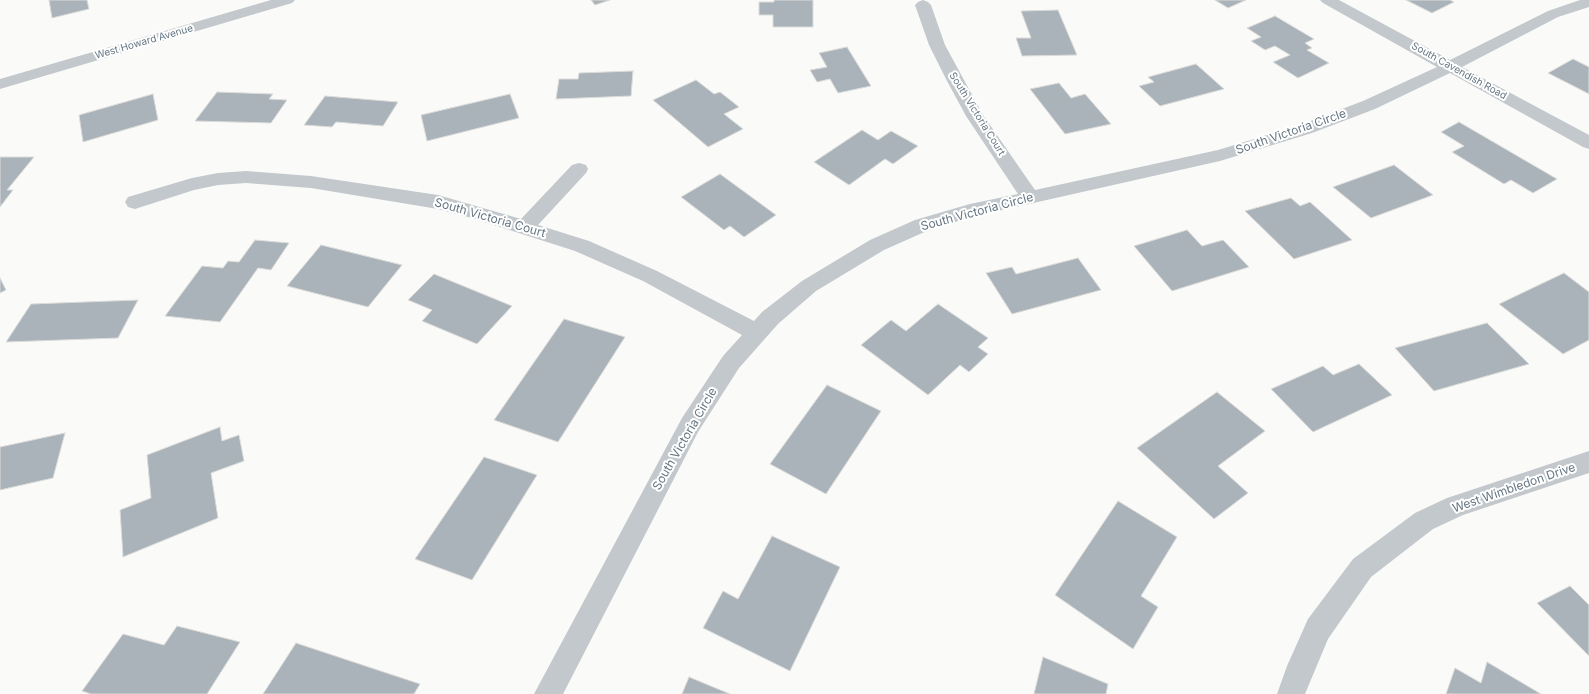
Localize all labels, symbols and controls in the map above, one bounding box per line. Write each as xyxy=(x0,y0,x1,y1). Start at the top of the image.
street label: West Howard Avenue xyxy=(94,22,194,62)
street label: South Cavendish Road xyxy=(1409,40,1509,102)
street label: South Victoria Court xyxy=(947,70,1007,158)
street label: South Victoria Circle xyxy=(1234,106,1348,158)
street label: South Victoria Circle xyxy=(919,190,1035,234)
street label: South Victoria Court xyxy=(433,195,547,241)
street label: South Victoria Circle xyxy=(650,385,720,493)
street label: West Wimbledon Drive xyxy=(1451,460,1577,516)

